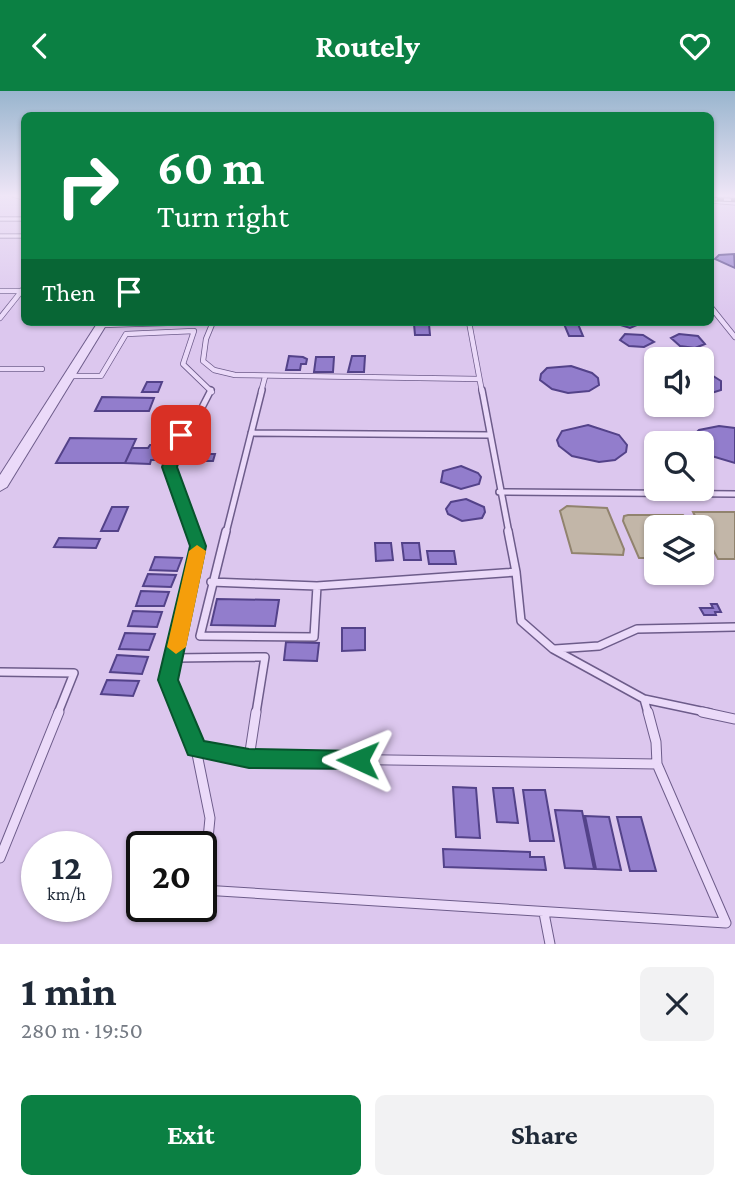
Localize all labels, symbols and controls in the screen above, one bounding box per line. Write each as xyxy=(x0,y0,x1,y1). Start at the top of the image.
icon: back xyxy=(21,27,59,65)
icon: heart xyxy=(676,27,714,65)
text: Routely xyxy=(315,28,420,64)
icon: right xyxy=(42,140,133,231)
text: 60 m xyxy=(157,140,264,195)
text: Turn right xyxy=(157,198,289,234)
icon: arrive xyxy=(110,273,148,311)
text: Then xyxy=(42,278,96,307)
map controls xyxy=(644,347,714,585)
button: sound xyxy=(644,347,714,417)
pin xyxy=(151,405,211,465)
icon: arrive xyxy=(162,416,200,454)
button: search xyxy=(644,431,714,501)
button: layers xyxy=(644,515,714,585)
position arrow xyxy=(321,723,395,797)
speed limit sign: 20 xyxy=(126,831,217,922)
text: 12 xyxy=(51,848,82,887)
text: km/h xyxy=(47,884,86,904)
text: 1 min xyxy=(21,967,117,1014)
button: close xyxy=(640,967,714,1041)
text: 280 m · 19:50 xyxy=(21,1017,143,1043)
button: Exit xyxy=(21,1095,361,1175)
button: Share xyxy=(375,1095,714,1175)

